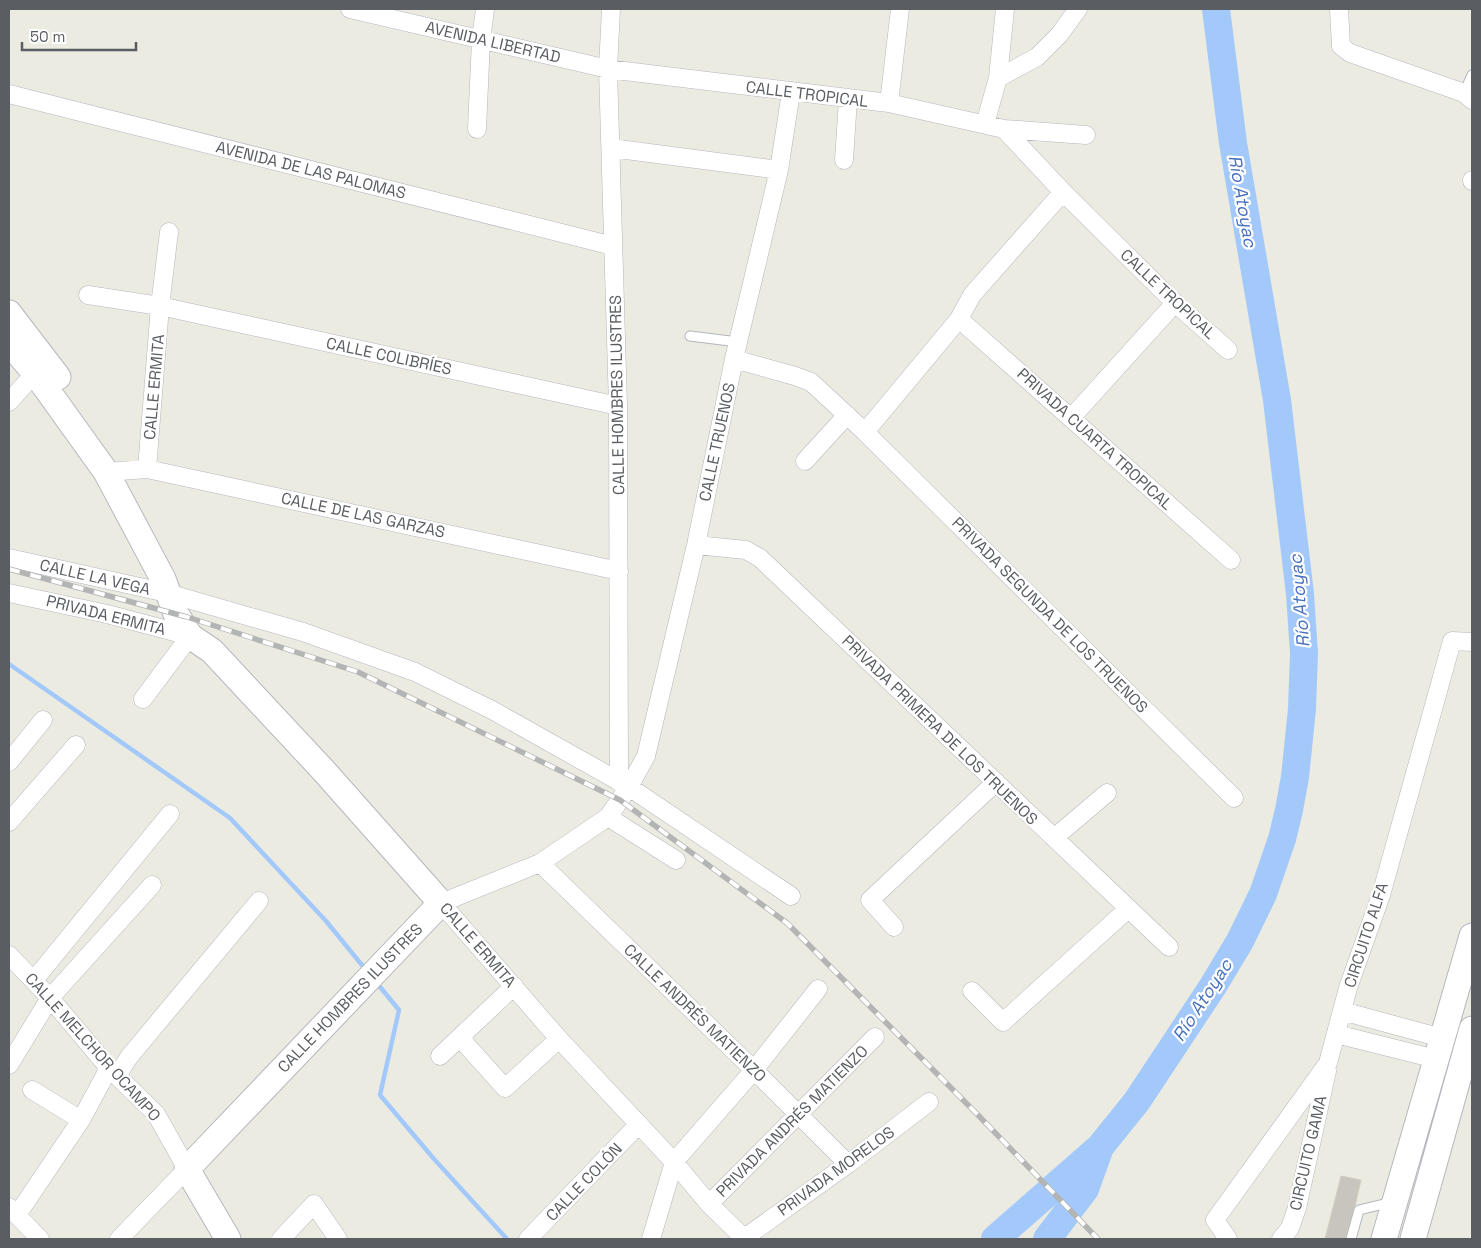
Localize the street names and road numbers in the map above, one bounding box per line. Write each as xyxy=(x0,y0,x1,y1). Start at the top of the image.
street label: AVENIDA LIBERTAD xyxy=(423,16,563,68)
street label: CALLE TROPICAL xyxy=(745,76,870,112)
street label: AVENIDA DE LAS PALOMAS xyxy=(214,136,408,204)
street label: CALLE TROPICAL xyxy=(1116,244,1220,344)
street label: CALLE HOMBRES ILUSTRES xyxy=(605,295,629,495)
street label: CALLE COLIBRÍES xyxy=(324,332,454,380)
street label: CALLE ERMITA xyxy=(139,333,169,441)
street label: PRIVADA CUARTA TROPICAL xyxy=(1013,363,1177,515)
street label: CALLE TRUENOS xyxy=(694,381,740,503)
street label: CALLE DE LAS GARZAS xyxy=(279,487,447,543)
street label: PRIVADA SEGUNDA DE LOS TRUENOS xyxy=(947,512,1153,718)
street label: CALLE LA VEGA xyxy=(38,554,152,600)
street label: PRIVADA ERMITA xyxy=(44,590,168,640)
street label: PRIVADA PRIMERA DE LOS TRUENOS xyxy=(838,631,1043,830)
street label: CIRCUITO ALFA xyxy=(1339,880,1393,990)
street label: CALLE ERMITA xyxy=(435,898,521,992)
street label: CALLE HOMBRES ILUSTRES xyxy=(273,919,427,1077)
street label: CALLE ANDRÉS MATIENZO xyxy=(619,939,771,1087)
street label: CALLE MELCHOR OCAMPO xyxy=(21,968,165,1126)
street label: PRIVADA ANDRÉS MATIENZO xyxy=(712,1041,872,1201)
street label: CIRCUITO GAMA xyxy=(1285,1093,1331,1213)
street label: PRIVADA MORELOS xyxy=(773,1121,899,1221)
street label: CALLE COLÓN xyxy=(541,1138,627,1226)

